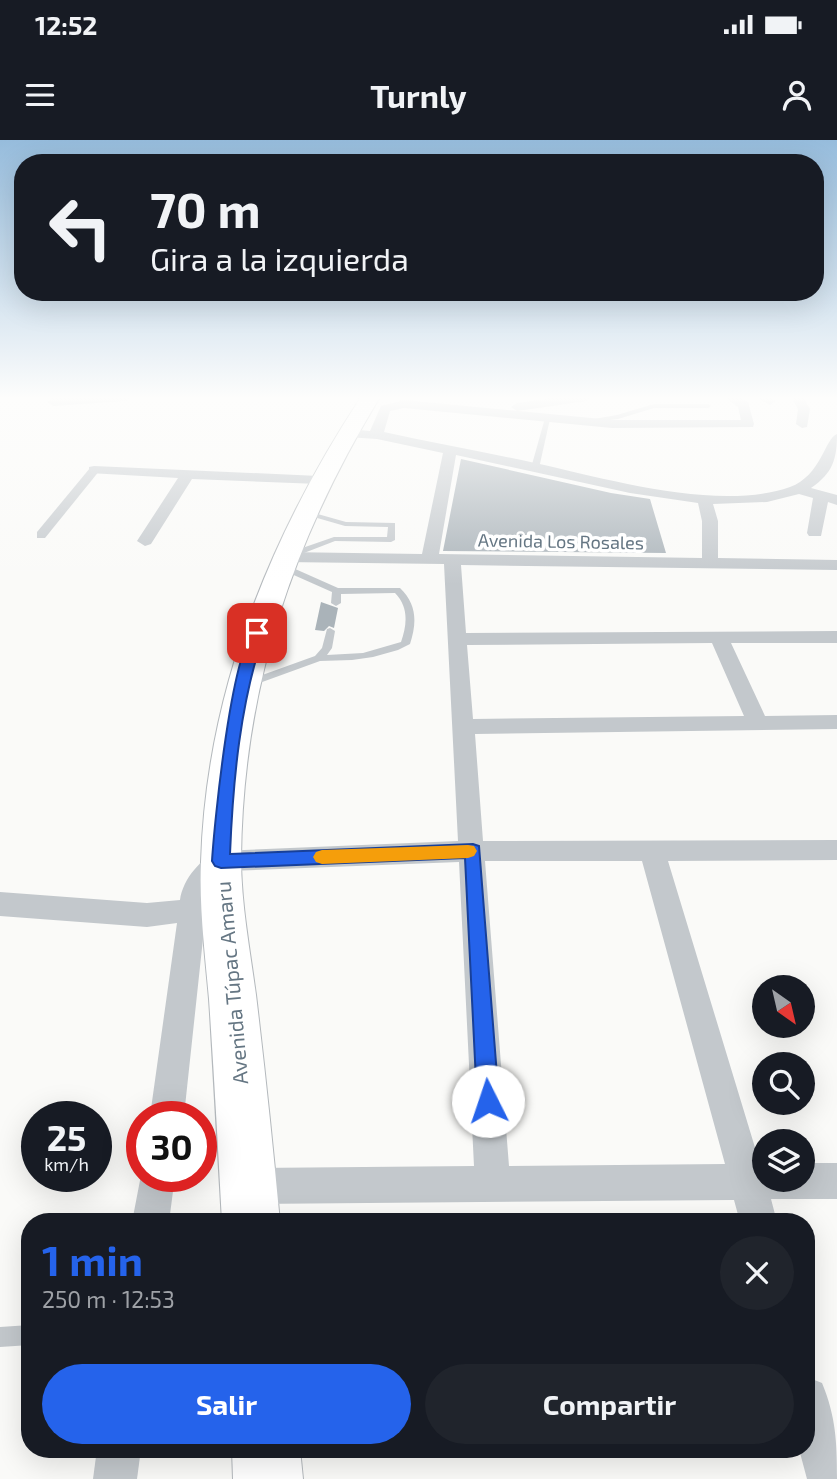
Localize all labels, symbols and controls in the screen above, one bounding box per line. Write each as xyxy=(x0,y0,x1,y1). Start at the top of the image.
text: 12:52 xyxy=(35,9,97,40)
icon: menu xyxy=(21,76,59,114)
text: Turnly xyxy=(370,76,467,114)
icon: person xyxy=(778,76,816,114)
text: 70 m xyxy=(150,179,261,238)
icon: left xyxy=(35,182,126,273)
text: Gira a la izquierda xyxy=(150,239,409,277)
street label: Avenida Los Rosales xyxy=(478,529,644,553)
pin xyxy=(227,603,287,663)
icon: arrive xyxy=(238,614,276,652)
street label: Avenida Túpac Amaru xyxy=(210,880,252,1086)
north arrow xyxy=(752,975,816,1038)
map controls xyxy=(752,975,815,1192)
button: search xyxy=(752,1052,815,1115)
position arrow xyxy=(451,1064,525,1138)
speed limit sign: 30 xyxy=(126,1101,217,1192)
text: 25 xyxy=(47,1116,86,1158)
button: layers xyxy=(752,1129,815,1192)
text: km/h xyxy=(44,1153,89,1175)
text: 1 min xyxy=(42,1234,143,1284)
button: close xyxy=(720,1236,794,1310)
text: 250 m · 12:53 xyxy=(42,1285,175,1313)
button: Salir xyxy=(42,1364,411,1444)
button: Compartir xyxy=(425,1364,794,1444)

